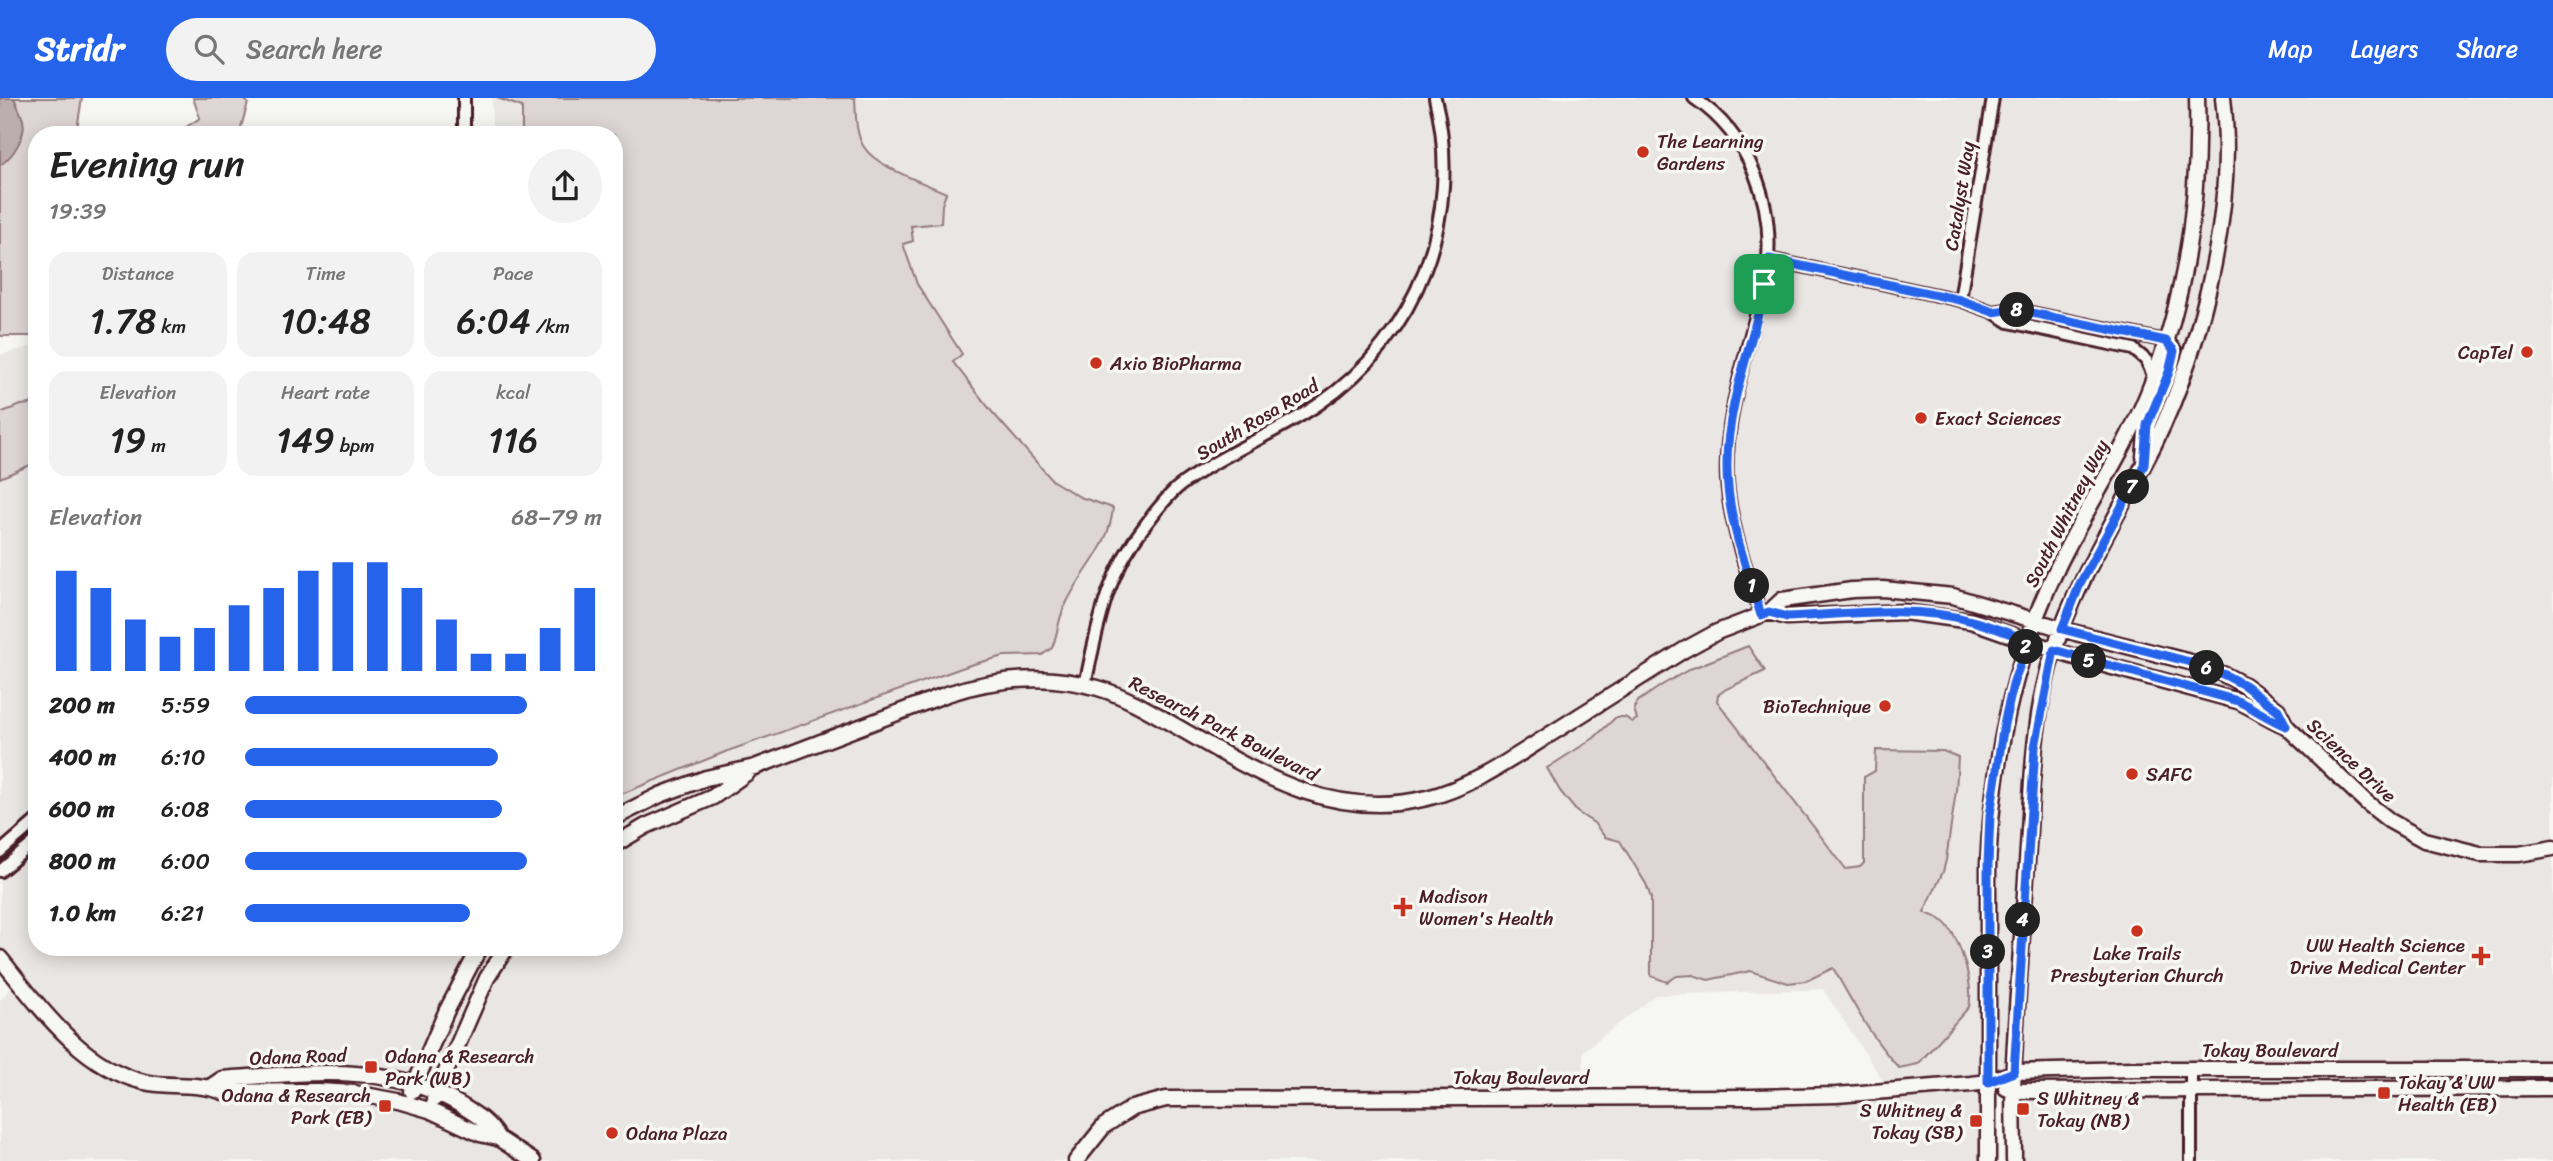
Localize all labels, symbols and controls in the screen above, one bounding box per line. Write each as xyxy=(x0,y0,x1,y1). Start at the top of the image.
search box xyxy=(166,18,656,81)
text: Stridr xyxy=(35,20,124,78)
text: Search here xyxy=(246,26,383,72)
text: Map xyxy=(2268,28,2313,70)
text: Layers xyxy=(2351,28,2418,70)
text: Share xyxy=(2456,28,2518,70)
icon: search xyxy=(190,30,228,68)
place label: The Learning Gardens xyxy=(1657,125,1764,180)
text: Evening run xyxy=(49,131,245,198)
street label: Catalyst Way xyxy=(1935,139,1984,253)
marker: The Learning Gardens xyxy=(1635,144,1651,160)
button: share xyxy=(528,149,602,223)
text: 19:39 xyxy=(49,191,107,232)
pin xyxy=(1734,254,1794,314)
text: Distance xyxy=(102,257,174,290)
text: Time xyxy=(305,257,346,290)
text: Pace xyxy=(493,257,533,290)
icon: arrive xyxy=(1745,265,1783,303)
text: 1.78 xyxy=(90,290,156,352)
text: 10:48 xyxy=(280,290,371,352)
text: 6:04 xyxy=(456,290,531,352)
pin: 8 xyxy=(2000,292,2035,328)
text: 8 xyxy=(2011,293,2022,326)
text: km xyxy=(156,310,186,343)
text: /km xyxy=(531,310,570,343)
place label: CapTel xyxy=(2458,336,2514,369)
marker: CapTel xyxy=(2519,344,2535,360)
place label: Axio BioPharma xyxy=(1109,347,1242,380)
marker: Axio BioPharma xyxy=(1088,355,1104,371)
street label: South Rosa Road xyxy=(1189,369,1327,469)
text: Elevation xyxy=(99,376,176,409)
text: Heart rate xyxy=(281,376,370,409)
text: kcal xyxy=(496,376,530,409)
place label: Exact Sciences xyxy=(1935,402,2061,435)
text: 19 xyxy=(110,409,146,471)
text: 149 xyxy=(276,409,335,471)
text: 116 xyxy=(488,409,538,471)
marker: Exact Sciences xyxy=(1913,410,1929,426)
text: m xyxy=(146,429,166,462)
text: bpm xyxy=(335,429,375,462)
street label: South Whitney Way xyxy=(2015,433,2118,593)
pin: 7 xyxy=(2114,470,2150,504)
text: 7 xyxy=(2126,470,2137,503)
text: Elevation xyxy=(49,497,142,538)
text: 68–79 m xyxy=(511,497,602,538)
pin: 1 xyxy=(1734,568,1770,603)
text: 1 xyxy=(1747,569,1756,602)
pin: 2 xyxy=(2008,630,2044,664)
text: 2 xyxy=(2020,630,2031,663)
pin: 5 xyxy=(2072,644,2106,678)
text: 5 xyxy=(2083,644,2094,677)
pin: 6 xyxy=(2190,650,2224,686)
text: 6 xyxy=(2201,651,2212,684)
street label: Research Park Boulevard xyxy=(1123,666,1326,791)
text: 200 m xyxy=(49,685,115,726)
text: 5:59 xyxy=(161,685,210,726)
place label: BioTechnique xyxy=(1763,690,1871,723)
marker: BioTechnique xyxy=(1877,698,1893,714)
street label: Science Drive xyxy=(2299,710,2404,811)
text: 400 m xyxy=(49,737,116,778)
text: 6:10 xyxy=(161,737,205,778)
place label: SAFC xyxy=(2146,758,2193,791)
marker: SAFC xyxy=(2124,766,2140,782)
text: 600 m xyxy=(49,789,115,830)
text: 6:08 xyxy=(161,789,209,830)
text: 800 m xyxy=(49,841,116,882)
text: 6:00 xyxy=(161,841,210,882)
place label: Madison Women's Health xyxy=(1419,880,1554,935)
text: 1.0 km xyxy=(49,893,116,934)
text: 6:21 xyxy=(161,893,204,934)
marker: Madison Women's Health xyxy=(1393,897,1413,917)
pin: 4 xyxy=(2006,902,2040,938)
text: 4 xyxy=(2017,903,2028,936)
marker: Lake Trails Presbyterian Church xyxy=(2129,923,2145,939)
place label: UW Health Science Drive Medical Center xyxy=(2290,929,2466,984)
pin: 3 xyxy=(1970,934,2006,970)
text: 3 xyxy=(1982,935,1993,968)
place label: Lake Trails Presbyterian Church xyxy=(2051,937,2223,992)
marker: UW Health Science Drive Medical Center xyxy=(2471,946,2491,966)
street label: Tokay Boulevard xyxy=(2202,1034,2340,1067)
street label: Odana Road xyxy=(249,1038,349,1075)
place label: Odana & Research Park (WB) xyxy=(385,1040,535,1095)
marker: Odana & Research Park (WB) xyxy=(363,1059,379,1075)
street label: Tokay Boulevard xyxy=(1453,1061,1591,1094)
place label: Tokay & UW Health (EB) xyxy=(2398,1066,2497,1121)
place label: Odana & Research Park (EB) xyxy=(221,1079,372,1134)
place label: S Whitney & Tokay (NB) xyxy=(2037,1082,2139,1137)
marker: Tokay & UW Health (EB) xyxy=(2376,1085,2392,1101)
place label: S Whitney & Tokay (SB) xyxy=(1860,1094,1963,1149)
marker: Odana & Research Park (EB) xyxy=(377,1098,393,1114)
marker: S Whitney & Tokay (NB) xyxy=(2015,1101,2031,1117)
marker: S Whitney & Tokay (SB) xyxy=(1968,1113,1984,1129)
place label: Odana Plaza xyxy=(626,1117,728,1150)
marker: Odana Plaza xyxy=(604,1125,620,1141)

